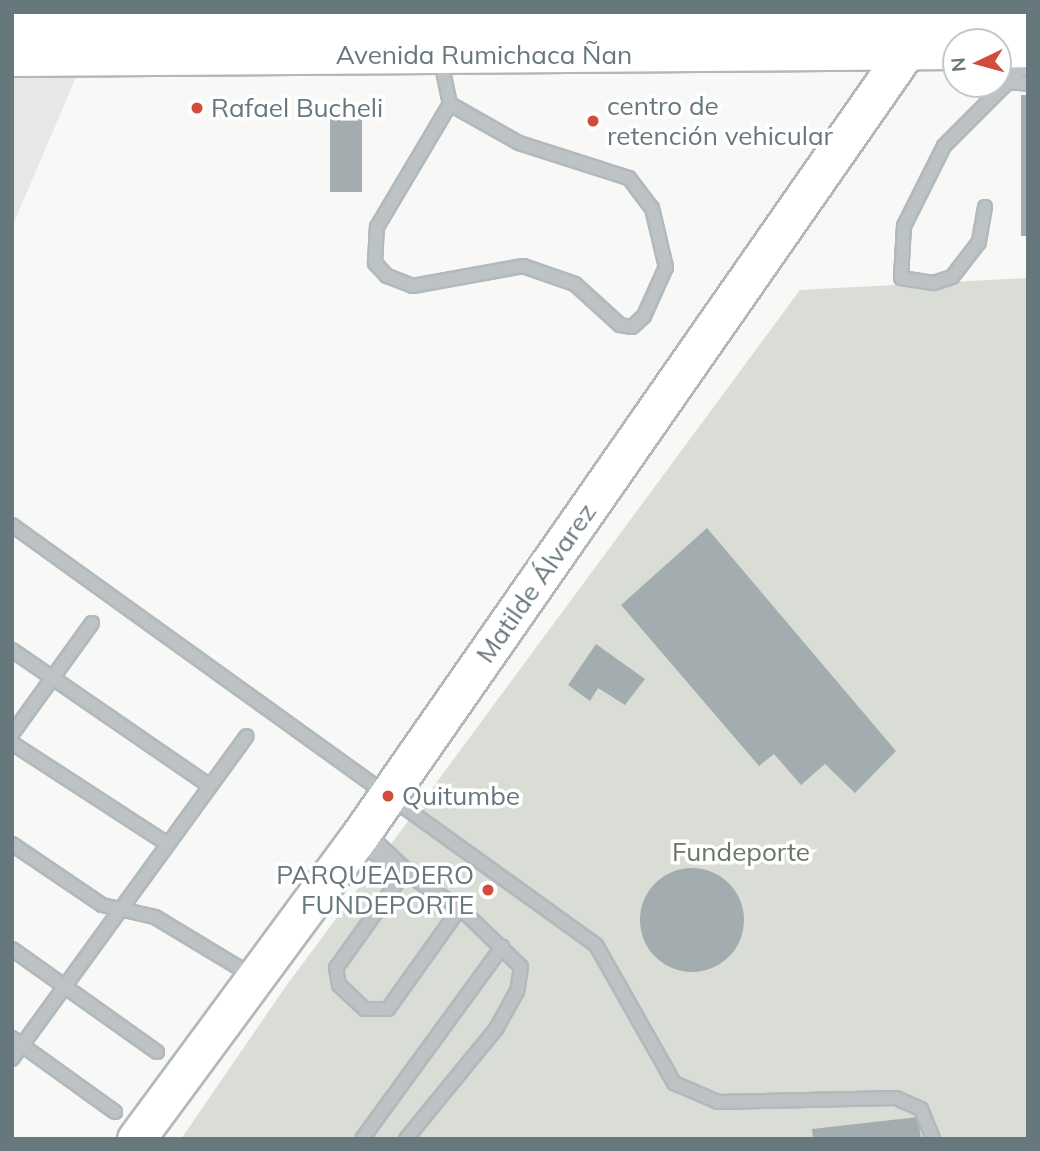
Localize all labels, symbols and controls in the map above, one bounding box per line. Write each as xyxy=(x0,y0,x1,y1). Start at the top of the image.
north arrow xyxy=(942,28,1012,98)
street label: Avenida Rumichaca Ñan xyxy=(336,39,632,71)
text: N xyxy=(945,56,971,73)
place label: centro de retención vehicular xyxy=(607,90,833,152)
place label: Rafael Bucheli xyxy=(211,92,383,124)
marker: Rafael Bucheli xyxy=(189,100,205,116)
marker: centro de retención vehicular xyxy=(585,113,601,129)
street label: Matilde Álvarez xyxy=(470,497,602,669)
place label: Quitumbe xyxy=(402,780,520,812)
marker: Quitumbe xyxy=(380,788,396,804)
park label: Fundeporte xyxy=(672,836,810,868)
place label: PARQUEADERO FUNDEPORTE xyxy=(276,859,474,920)
marker: PARQUEADERO FUNDEPORTE xyxy=(480,882,496,898)

